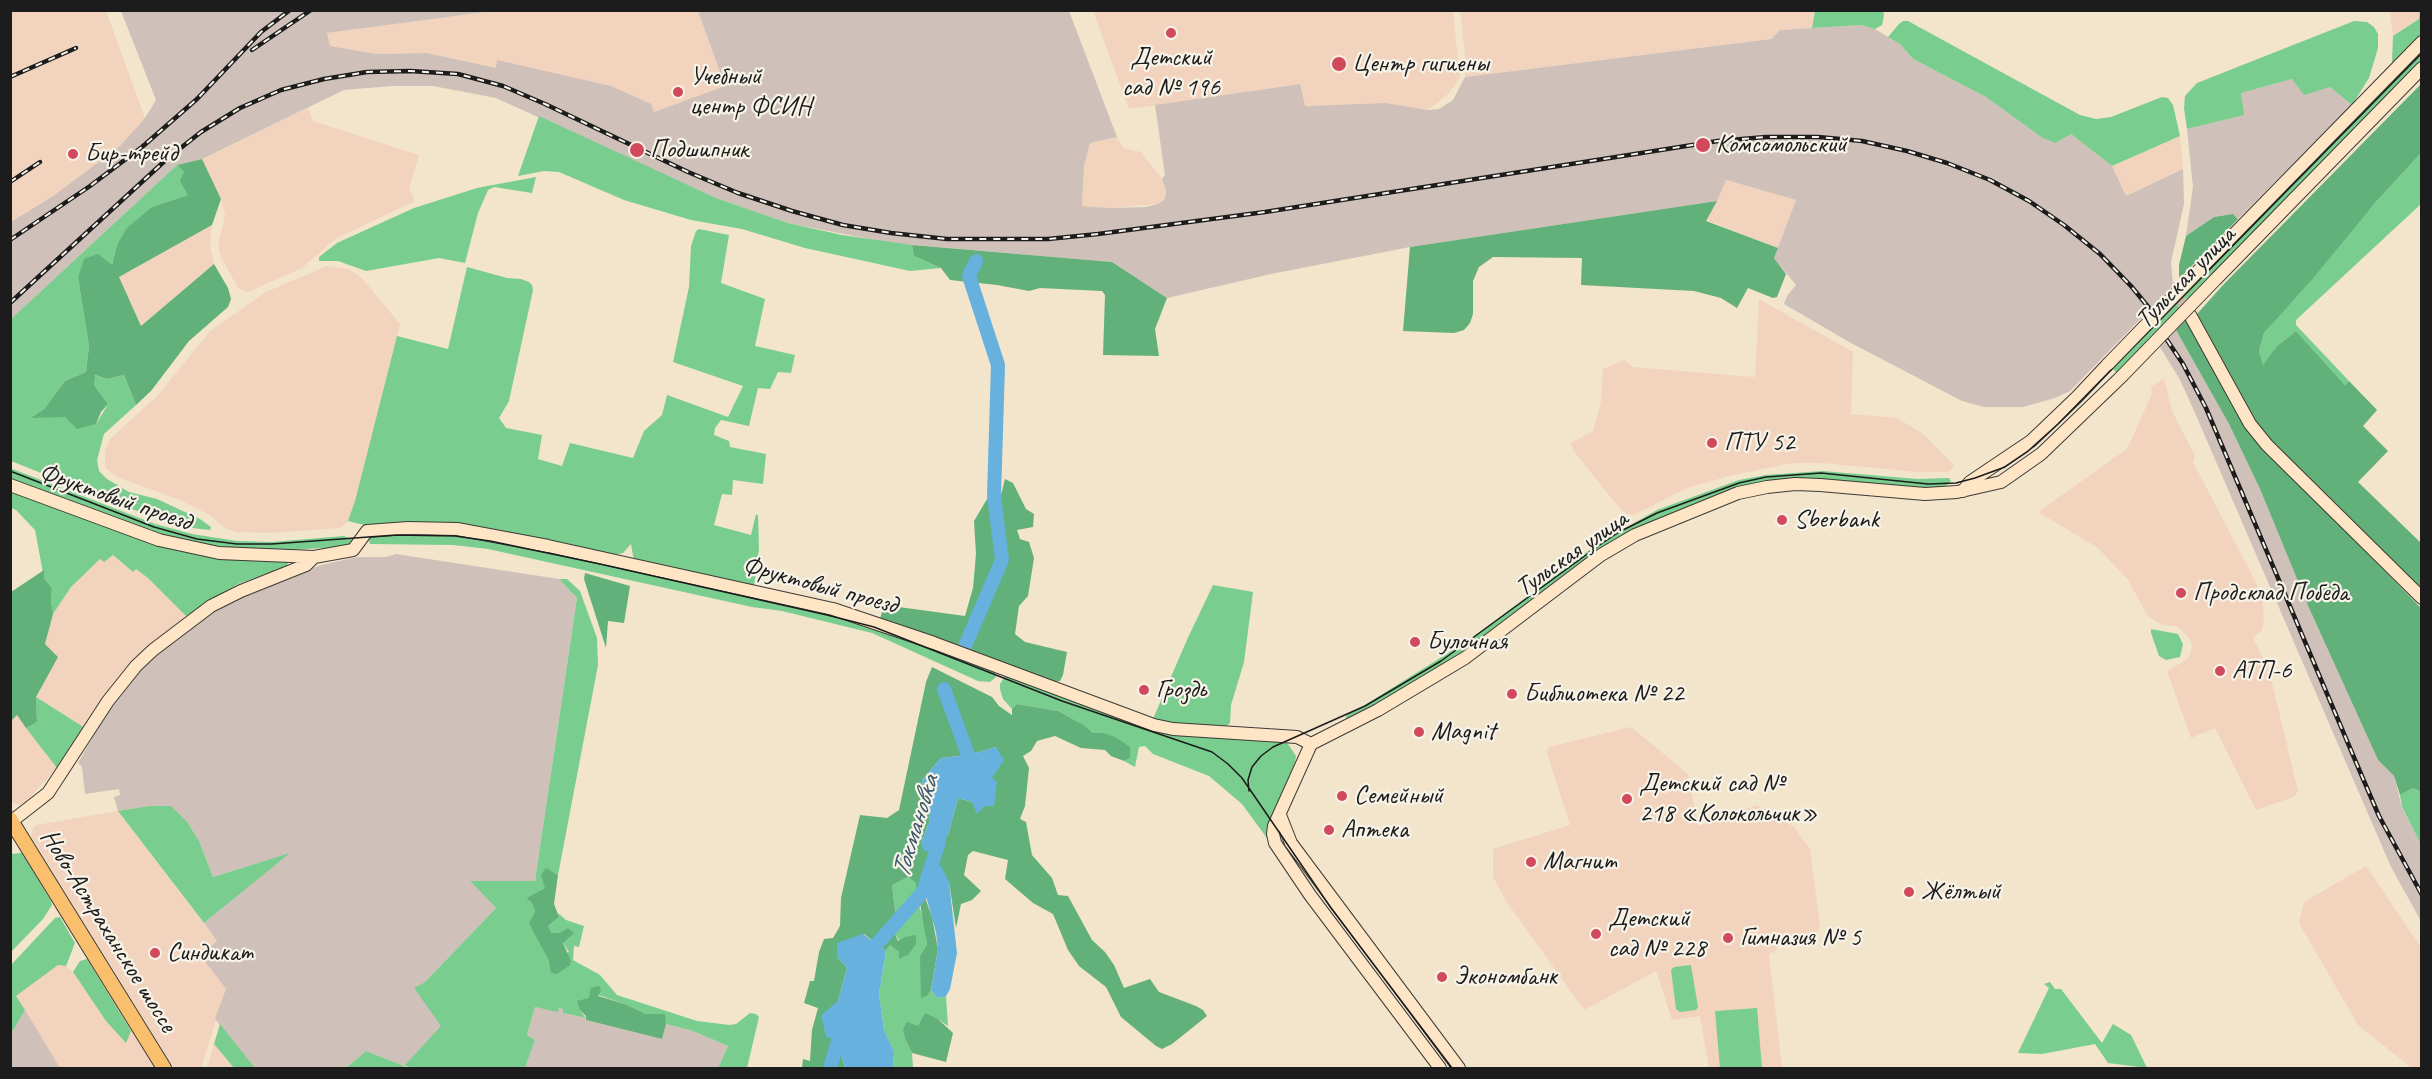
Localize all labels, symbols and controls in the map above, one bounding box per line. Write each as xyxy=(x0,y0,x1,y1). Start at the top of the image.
marker: Детский сад № 196 xyxy=(1164,26,1178,40)
place label: Детский сад № 196 xyxy=(1122,42,1220,104)
place label: Центр гигиены xyxy=(1352,48,1489,80)
marker: Центр гигиены xyxy=(1330,55,1348,73)
place label: Учебный центр ФСИН xyxy=(690,61,811,122)
marker: Учебный центр ФСИН xyxy=(671,85,685,99)
place label: Комсомольский xyxy=(1716,129,1847,161)
place label: Подшипник xyxy=(650,134,748,166)
marker: Комсомольский xyxy=(1694,136,1712,154)
place label: Бир-трейд xyxy=(85,138,177,170)
marker: Подшипник xyxy=(628,141,646,159)
marker: Бир-трейд xyxy=(66,147,80,161)
street label: Тульская улица xyxy=(2130,220,2242,336)
place label: ПТУ 52 xyxy=(1724,427,1795,459)
marker: ПТУ 52 xyxy=(1705,436,1719,450)
street label: Фруктовый проезд xyxy=(35,457,195,539)
street label: Тульская улица xyxy=(1510,504,1634,604)
place label: Sberbank xyxy=(1794,504,1879,536)
marker: Sberbank xyxy=(1775,513,1789,527)
street label: Фруктовый проезд xyxy=(739,550,901,622)
place label: Продсклад Победа xyxy=(2193,577,2348,609)
marker: Продсклад Победа xyxy=(2174,586,2188,600)
place label: Булочная xyxy=(1427,626,1507,658)
marker: Булочная xyxy=(1408,635,1422,649)
place label: АТП-6 xyxy=(2232,655,2291,687)
marker: АТП-6 xyxy=(2213,664,2227,678)
place label: Гроздь xyxy=(1156,674,1206,706)
place label: Библиотека № 22 xyxy=(1524,678,1684,710)
marker: Гроздь xyxy=(1137,683,1151,697)
marker: Библиотека № 22 xyxy=(1505,687,1519,701)
place label: Magnit xyxy=(1431,716,1495,748)
marker: Magnit xyxy=(1412,725,1426,739)
place label: Детский сад № 218 «Колокольчик» xyxy=(1639,768,1818,830)
water label: Токмановка xyxy=(885,772,947,882)
place label: Семейный xyxy=(1354,780,1443,812)
marker: Семейный xyxy=(1335,789,1349,803)
marker: Детский сад № 218 «Колокольчик» xyxy=(1620,792,1634,806)
place label: Аптека xyxy=(1341,814,1408,846)
marker: Аптека xyxy=(1322,823,1336,837)
street label: Ново-Астраханское шоссе xyxy=(33,824,183,1038)
place label: Магнит xyxy=(1543,846,1617,878)
marker: Магнит xyxy=(1524,855,1538,869)
place label: Жёлтый xyxy=(1921,876,2001,908)
marker: Жёлтый xyxy=(1902,885,1916,899)
place label: Детский сад № 228 xyxy=(1608,903,1706,964)
place label: Гимназия № 5 xyxy=(1740,922,1861,954)
marker: Детский сад № 228 xyxy=(1589,927,1603,941)
marker: Гимназия № 5 xyxy=(1721,931,1735,945)
place label: Синдикат xyxy=(167,937,252,969)
marker: Синдикат xyxy=(148,946,162,960)
place label: Экономбанк xyxy=(1454,961,1557,993)
marker: Экономбанк xyxy=(1435,970,1449,984)

